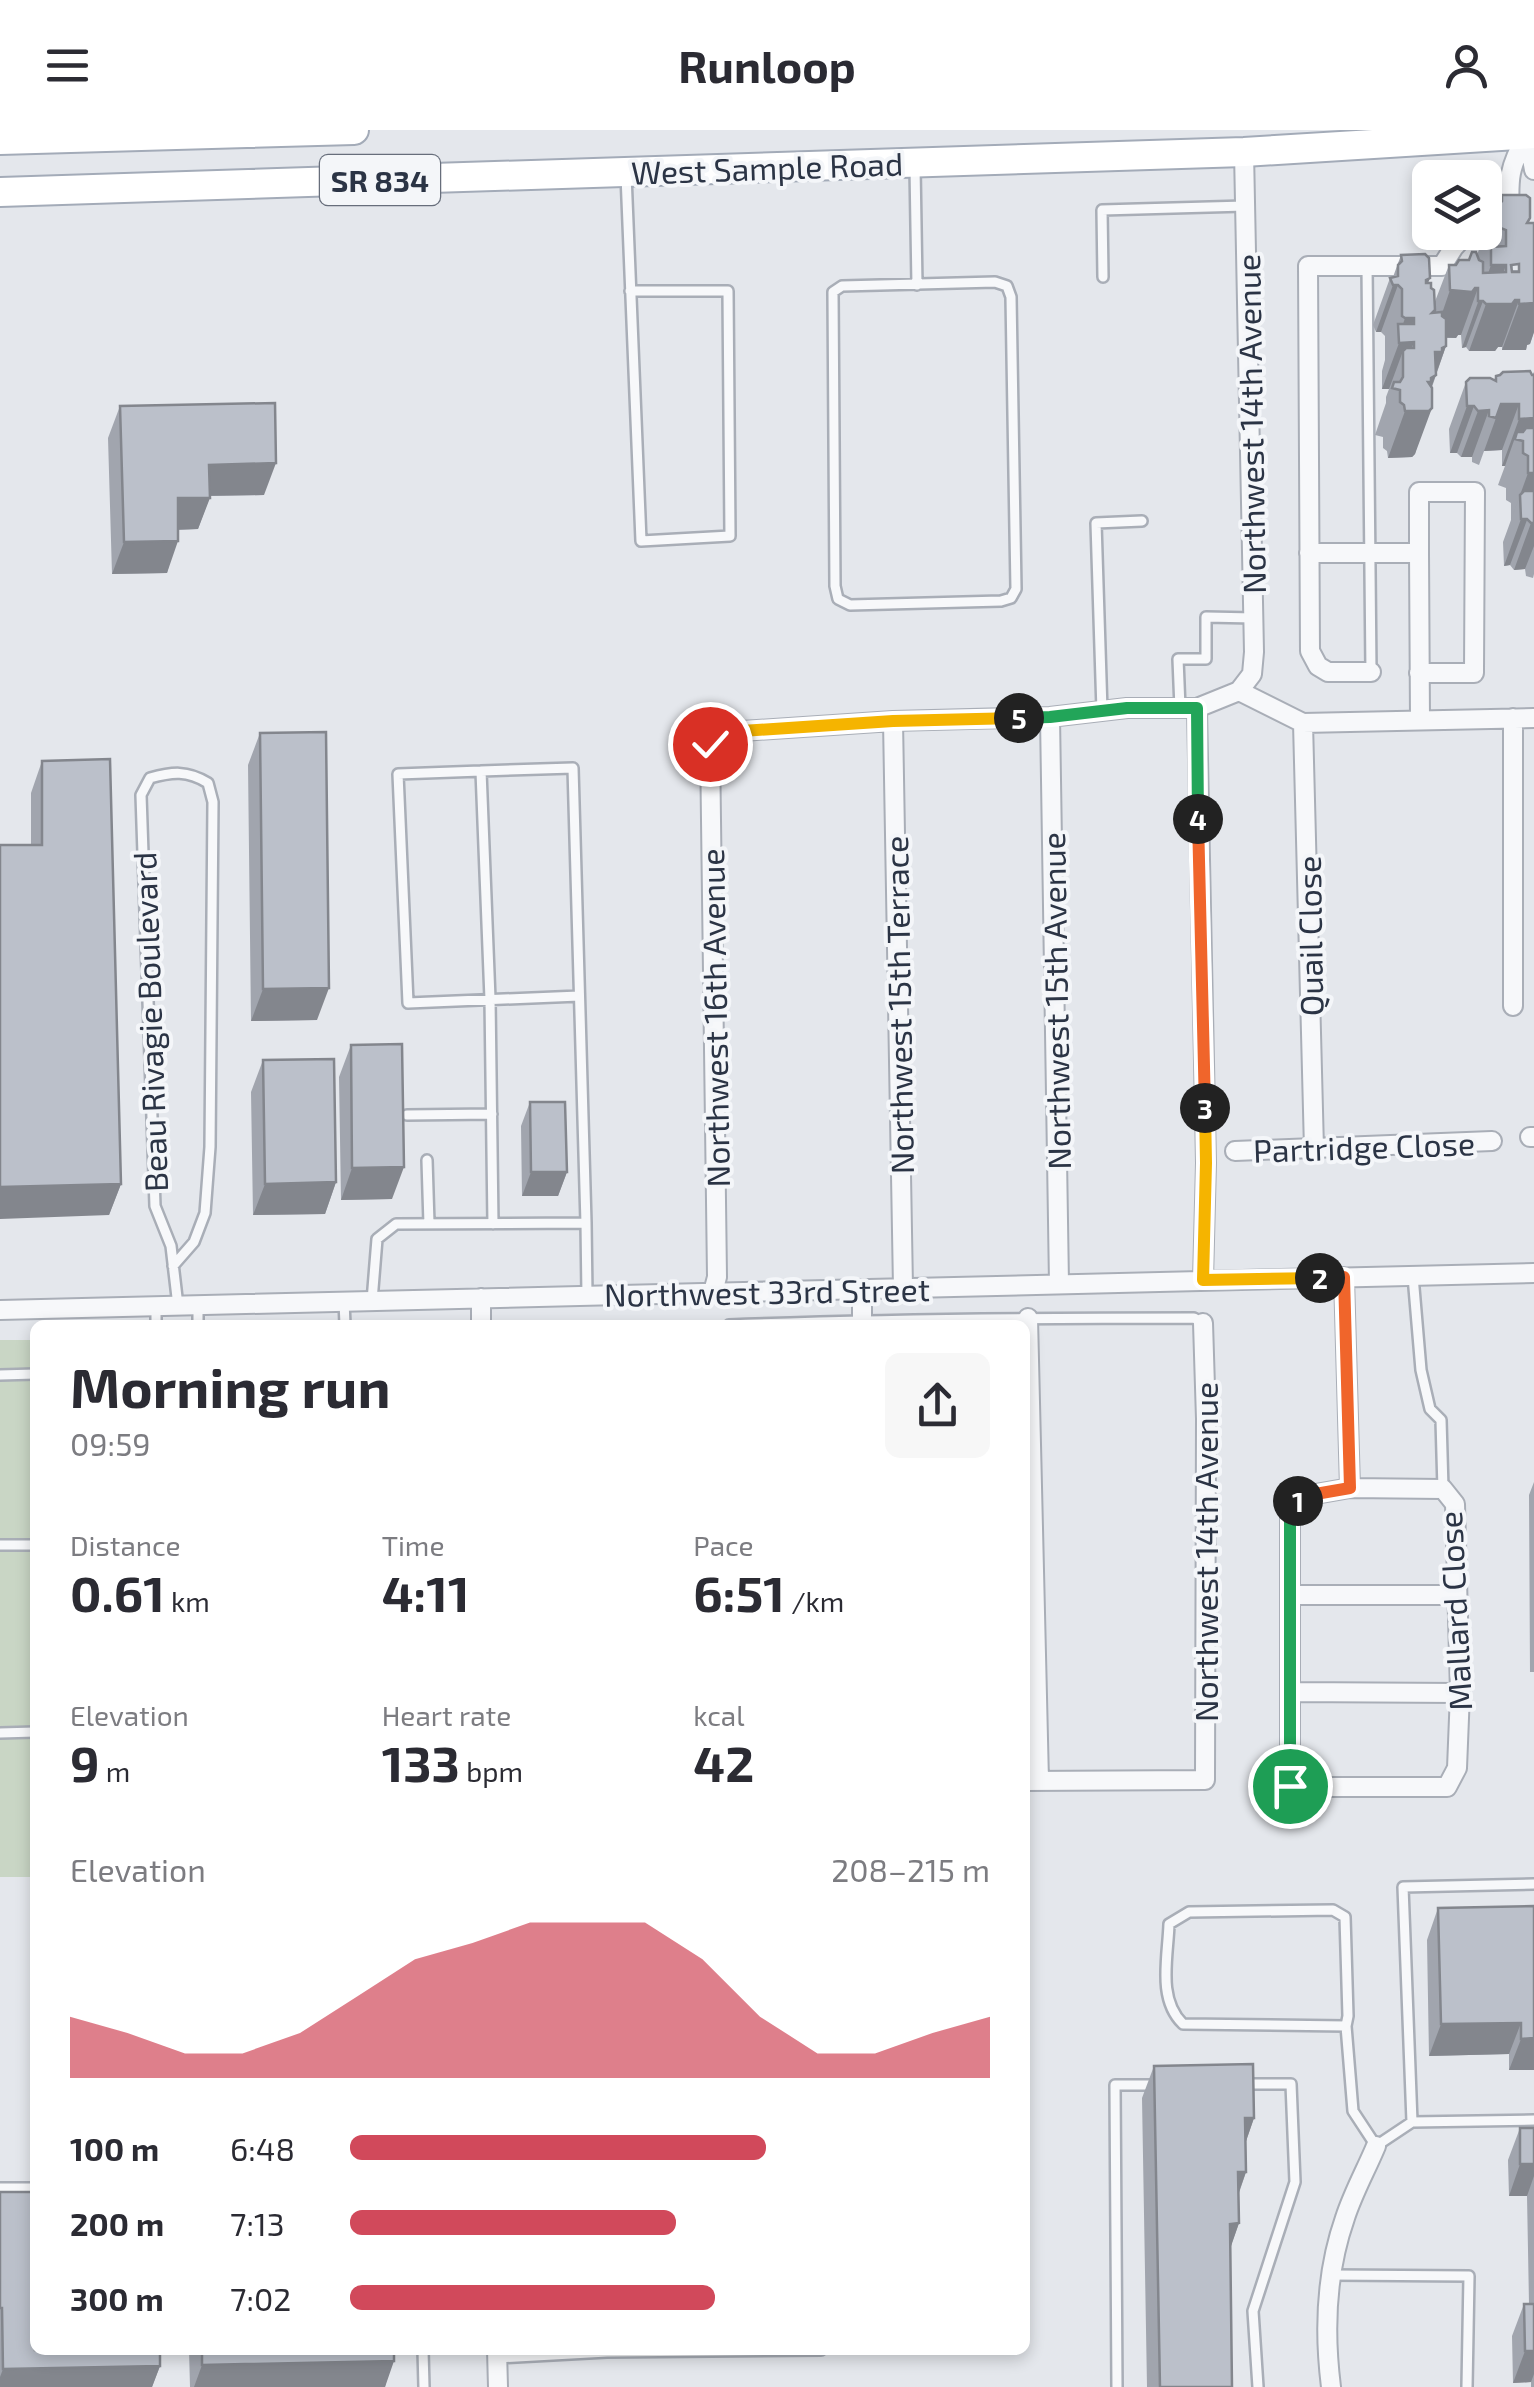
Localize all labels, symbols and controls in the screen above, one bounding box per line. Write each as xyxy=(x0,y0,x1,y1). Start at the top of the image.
icon: menu xyxy=(40,38,95,93)
text: Runloop xyxy=(678,38,856,92)
icon: person xyxy=(1439,38,1494,93)
street label: West Sample Road xyxy=(630,143,904,191)
road number: SR 834 xyxy=(320,155,440,205)
map controls xyxy=(1412,160,1502,250)
button: layers xyxy=(1412,160,1502,250)
street label: Northwest 14th Avenue xyxy=(1228,254,1272,594)
pin: 5 xyxy=(994,693,1044,743)
text: 5 xyxy=(1011,701,1027,735)
pin xyxy=(668,702,753,787)
icon: check xyxy=(683,717,738,772)
pin: 4 xyxy=(1173,794,1223,844)
text: 4 xyxy=(1189,802,1207,836)
street label: Northwest 15th Avenue xyxy=(1033,832,1077,1170)
street label: Northwest 15th Terrace xyxy=(876,835,920,1175)
street label: Northwest 16th Avenue xyxy=(692,848,736,1188)
street label: Beau Rivagie Boulevard xyxy=(124,851,174,1193)
street label: Quail Close xyxy=(1289,855,1330,1016)
pin: 3 xyxy=(1180,1083,1230,1133)
text: 3 xyxy=(1197,1091,1213,1125)
street label: Partridge Close xyxy=(1252,1123,1476,1169)
pin: 2 xyxy=(1295,1253,1345,1303)
text: 2 xyxy=(1312,1261,1328,1295)
street label: Northwest 33rd Street xyxy=(604,1269,930,1313)
text: Morning run xyxy=(70,1353,391,1419)
button: share xyxy=(885,1353,990,1458)
street label: Northwest 14th Avenue xyxy=(1186,1382,1224,1722)
text: 09:59 xyxy=(70,1424,151,1462)
pin: 1 xyxy=(1273,1476,1323,1526)
text: 1 xyxy=(1292,1484,1304,1518)
street label: Mallard Close xyxy=(1430,1510,1478,1712)
text: Distance xyxy=(70,1528,181,1562)
text: Time xyxy=(382,1528,444,1562)
text: Pace xyxy=(693,1528,754,1562)
text: 0.61 xyxy=(70,1562,165,1622)
text: 4:11 xyxy=(382,1562,470,1622)
text: 6:51 xyxy=(693,1562,785,1622)
text: km xyxy=(165,1584,210,1618)
text: /km xyxy=(785,1584,844,1618)
text: Elevation xyxy=(70,1698,189,1732)
text: Heart rate xyxy=(382,1698,511,1732)
text: kcal xyxy=(693,1698,745,1732)
text: 9 xyxy=(70,1732,100,1792)
text: 133 xyxy=(382,1732,460,1792)
text: 42 xyxy=(693,1732,754,1792)
pin xyxy=(1248,1744,1333,1829)
text: m xyxy=(100,1754,130,1788)
text: bpm xyxy=(460,1754,523,1788)
icon: arrive xyxy=(1263,1759,1318,1814)
text: Elevation xyxy=(70,1850,206,1888)
text: 208–215 m xyxy=(831,1850,990,1888)
text: 100 m xyxy=(70,2129,159,2167)
text: 6:48 xyxy=(230,2129,295,2167)
text: 200 m xyxy=(70,2204,164,2242)
text: 7:13 xyxy=(230,2204,284,2242)
text: 300 m xyxy=(70,2279,164,2317)
text: 7:02 xyxy=(230,2279,291,2317)

